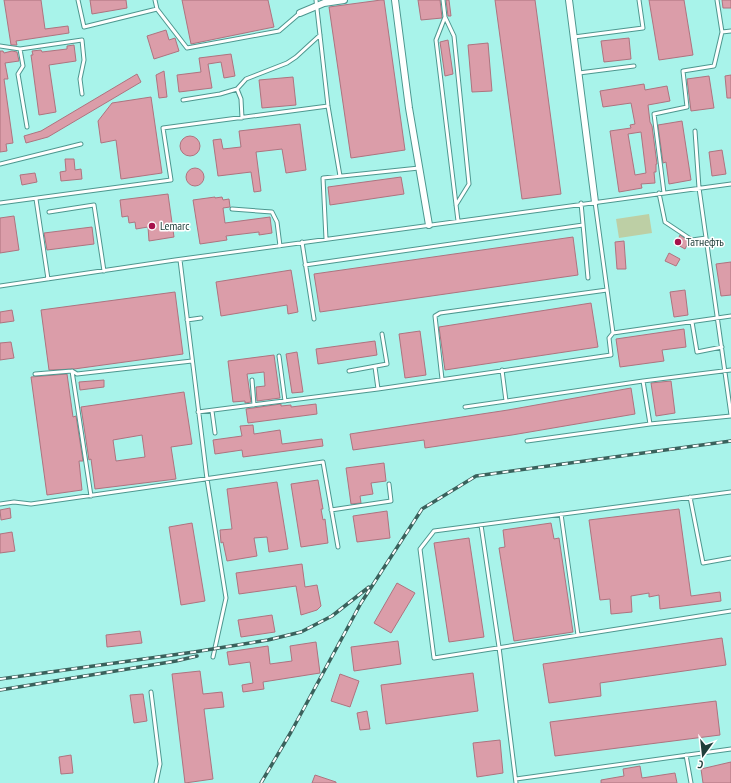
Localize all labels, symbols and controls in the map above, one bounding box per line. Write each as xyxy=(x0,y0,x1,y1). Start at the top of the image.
place label: Lemarc xyxy=(160,218,190,233)
marker: Lemarc xyxy=(147,221,157,231)
place label: Татнефть xyxy=(686,234,724,249)
marker: Татнефть xyxy=(673,237,683,247)
north arrow xyxy=(683,735,723,775)
text: С xyxy=(696,757,705,772)

